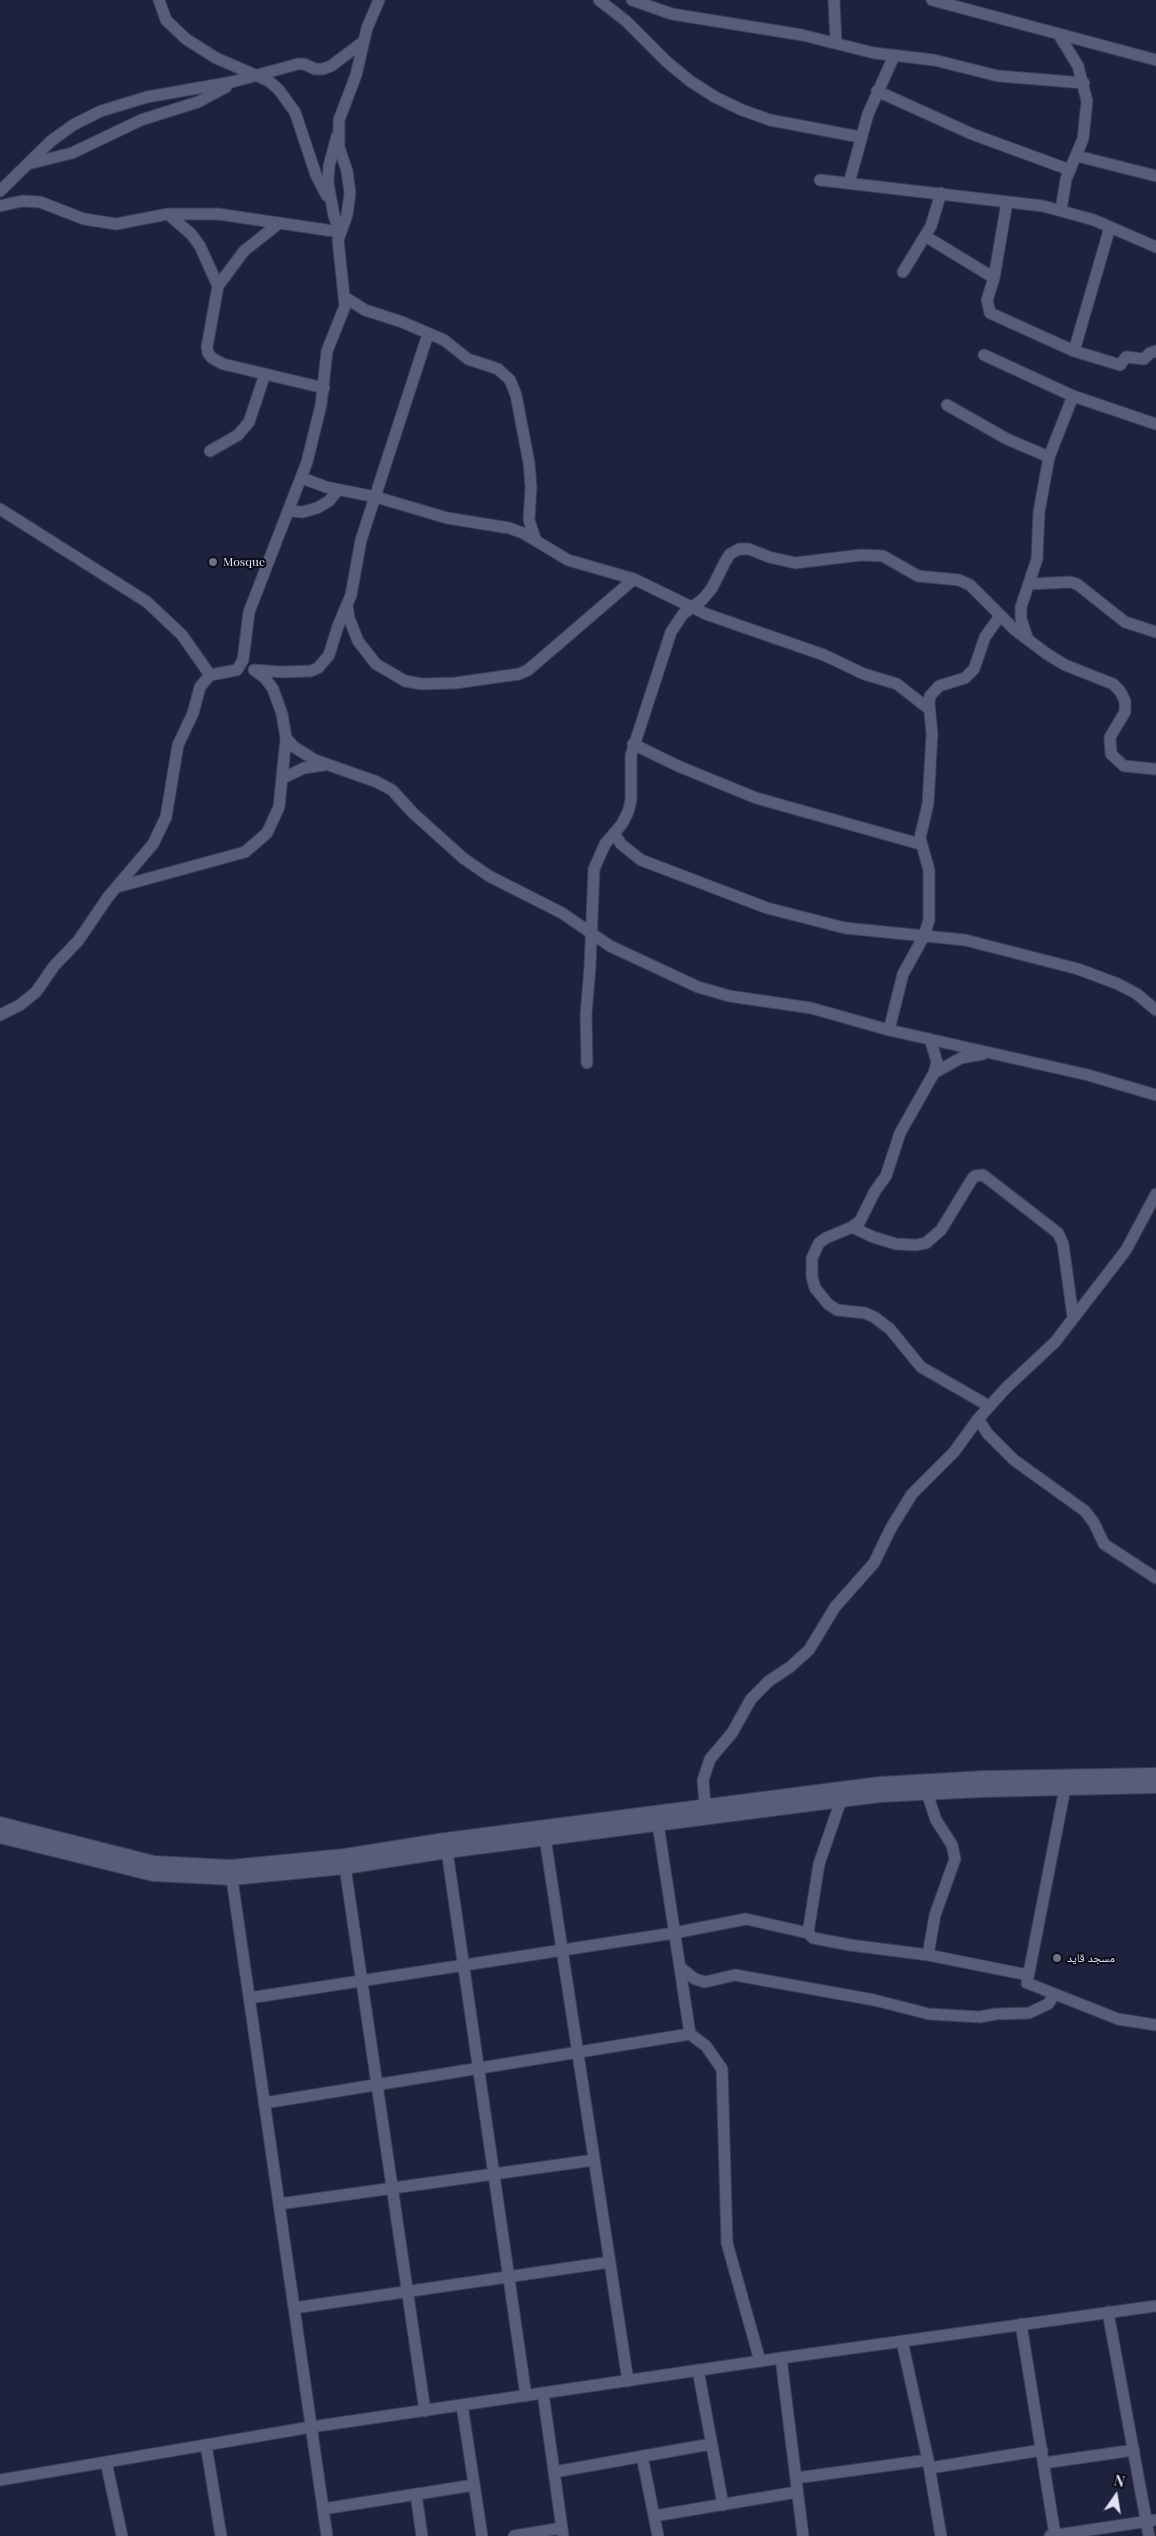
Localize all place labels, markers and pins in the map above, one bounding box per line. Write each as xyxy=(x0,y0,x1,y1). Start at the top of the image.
place label: Mosque xyxy=(223,555,265,569)
marker: Mosque xyxy=(207,556,219,568)
place label: مسجد قايد xyxy=(1067,1951,1115,1965)
marker: مسجد قايد xyxy=(1051,1952,1063,1964)

